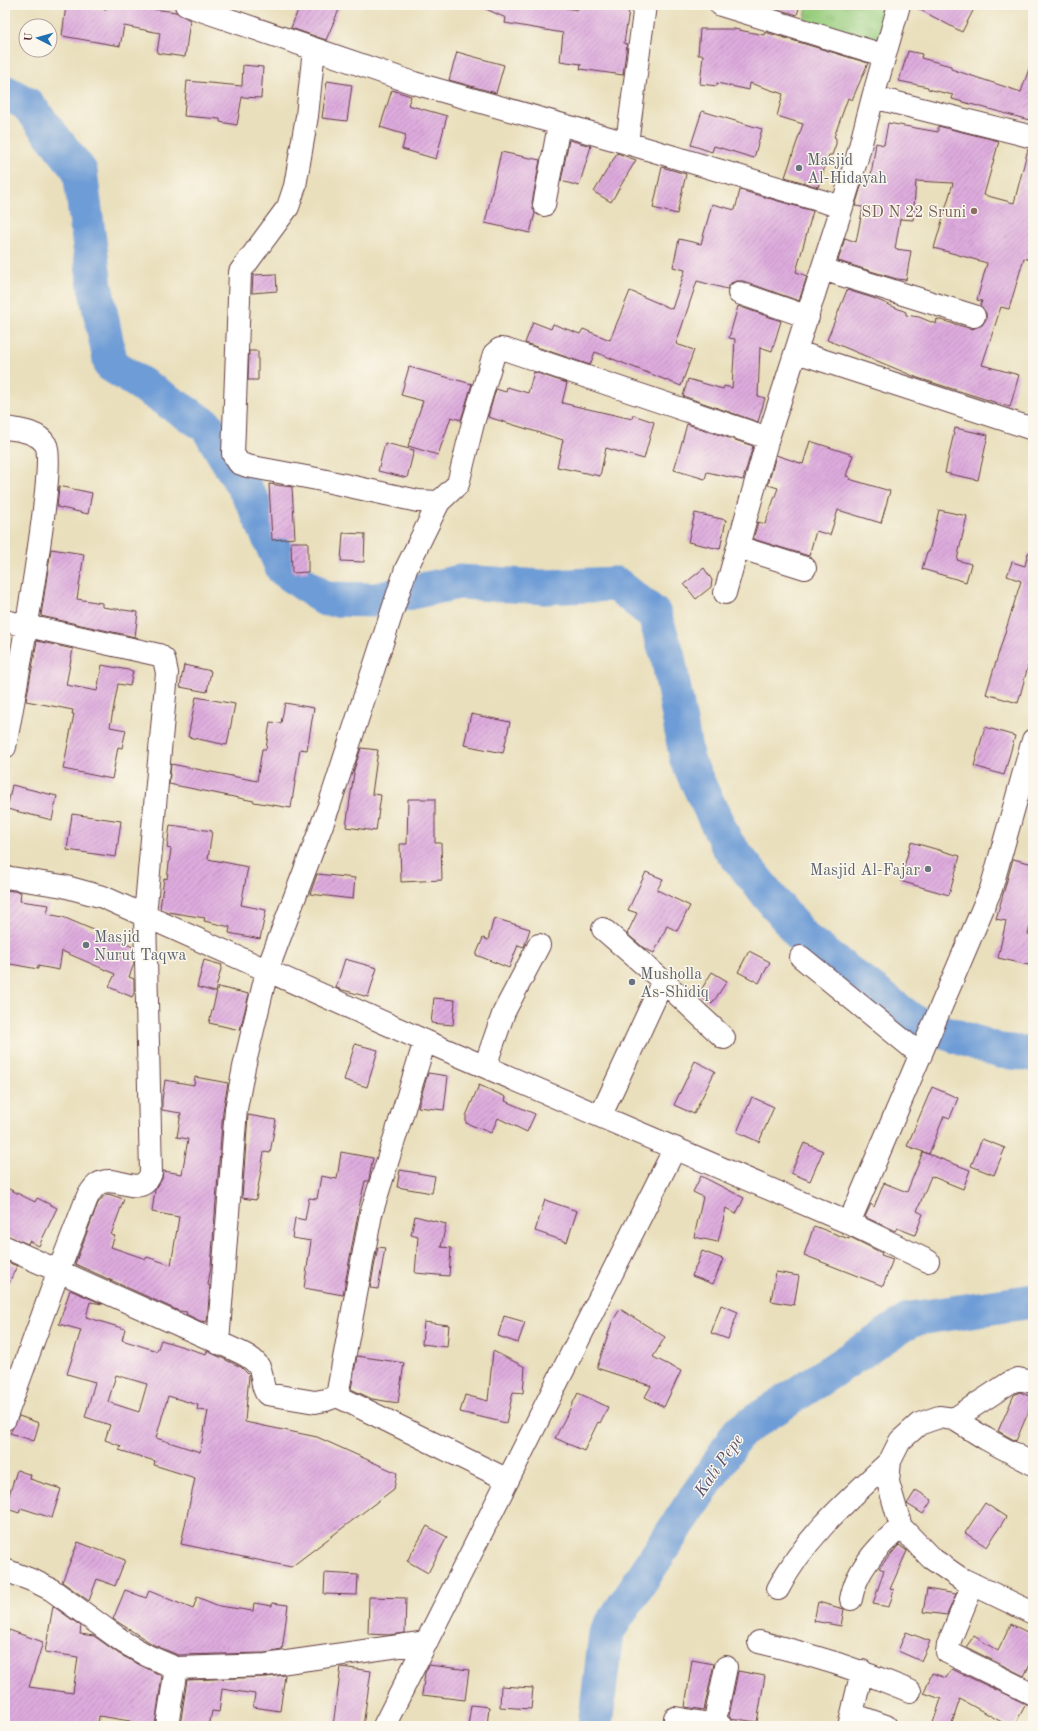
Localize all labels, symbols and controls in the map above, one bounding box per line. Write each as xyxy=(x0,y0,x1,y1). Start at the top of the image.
north arrow xyxy=(18,18,58,58)
text: U xyxy=(24,32,36,42)
place label: Masjid Al-Hidayah xyxy=(807,153,887,187)
marker: Masjid Al-Hidayah xyxy=(794,163,804,173)
place label: SD N 22 Sruni xyxy=(861,205,966,221)
marker: SD N 22 Sruni xyxy=(969,206,979,216)
place label: Masjid Al-Fajar xyxy=(810,863,920,879)
marker: Masjid Al-Fajar xyxy=(923,864,933,874)
place label: Masjid Nurut Taqwa xyxy=(94,930,186,964)
marker: Masjid Nurut Taqwa xyxy=(81,940,91,950)
place label: Musholla As-Shidiq xyxy=(640,967,709,1001)
marker: Musholla As-Shidiq xyxy=(627,977,637,987)
water label: Kali Pepe xyxy=(691,1432,747,1501)

